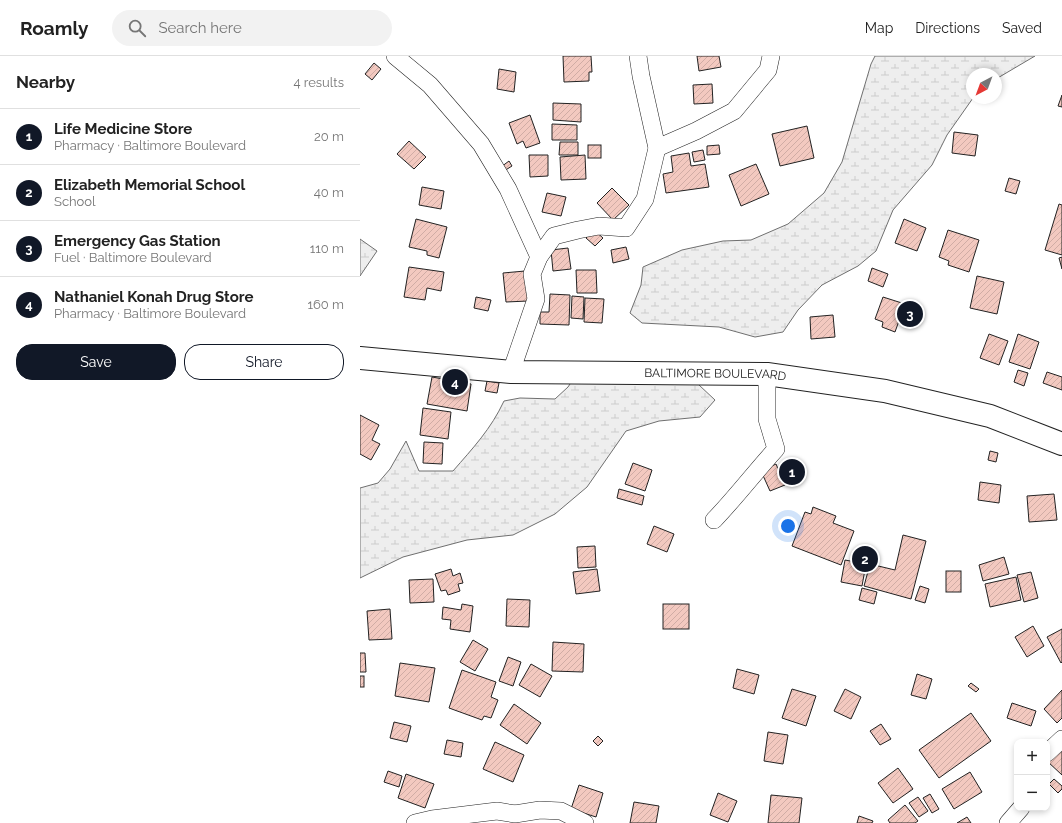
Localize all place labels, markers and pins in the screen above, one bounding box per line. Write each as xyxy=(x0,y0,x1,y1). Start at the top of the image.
pin: 3 xyxy=(897,299,923,329)
pin: 4 xyxy=(442,367,468,397)
pin: 1 xyxy=(779,457,805,487)
pin: 2 xyxy=(852,544,878,574)

